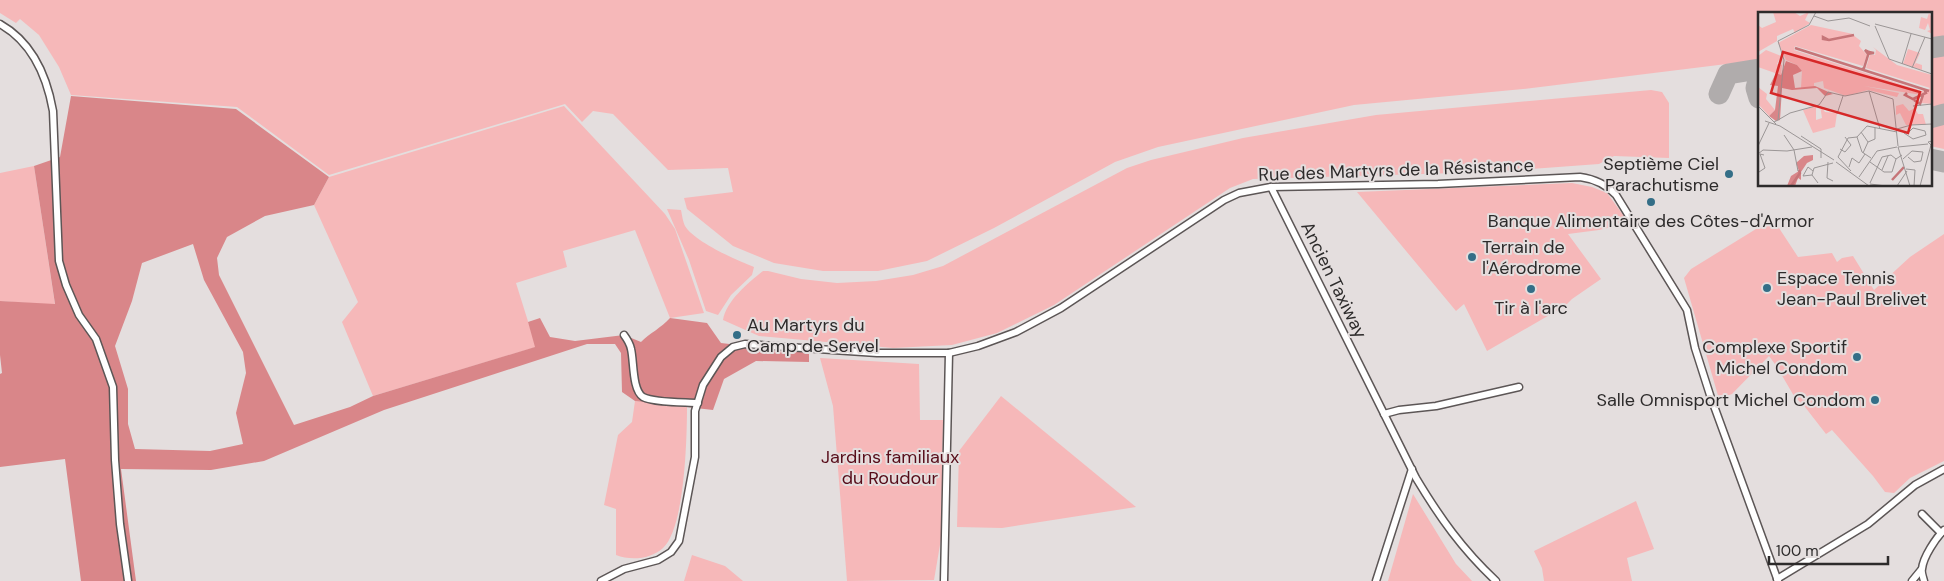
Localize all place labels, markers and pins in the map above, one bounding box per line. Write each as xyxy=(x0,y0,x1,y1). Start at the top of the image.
place label: Septième Ciel Parachutisme xyxy=(1603,152,1719,197)
marker: Septième Ciel Parachutisme xyxy=(1723,168,1735,180)
marker: Banque Alimentaire des Côtes-d'Armor xyxy=(1645,196,1657,208)
place label: Banque Alimentaire des Côtes-d'Armor xyxy=(1488,209,1815,233)
place label: Terrain de l'Aérodrome xyxy=(1482,235,1581,280)
marker: Terrain de l'Aérodrome xyxy=(1466,251,1478,263)
place label: Espace Tennis Jean-Paul Brelivet xyxy=(1777,266,1927,311)
marker: Espace Tennis Jean-Paul Brelivet xyxy=(1761,282,1773,294)
marker: Tir à l'arc xyxy=(1525,283,1537,295)
place label: Tir à l'arc xyxy=(1494,296,1568,320)
place label: Au Martyrs du Camp de Servel xyxy=(747,313,879,358)
marker: Au Martyrs du Camp de Servel xyxy=(731,329,743,341)
place label: Complexe Sportif Michel Condom xyxy=(1702,335,1847,380)
marker: Complexe Sportif Michel Condom xyxy=(1851,351,1863,363)
place label: Salle Omnisport Michel Condom xyxy=(1597,388,1865,412)
marker: Salle Omnisport Michel Condom xyxy=(1869,394,1881,406)

